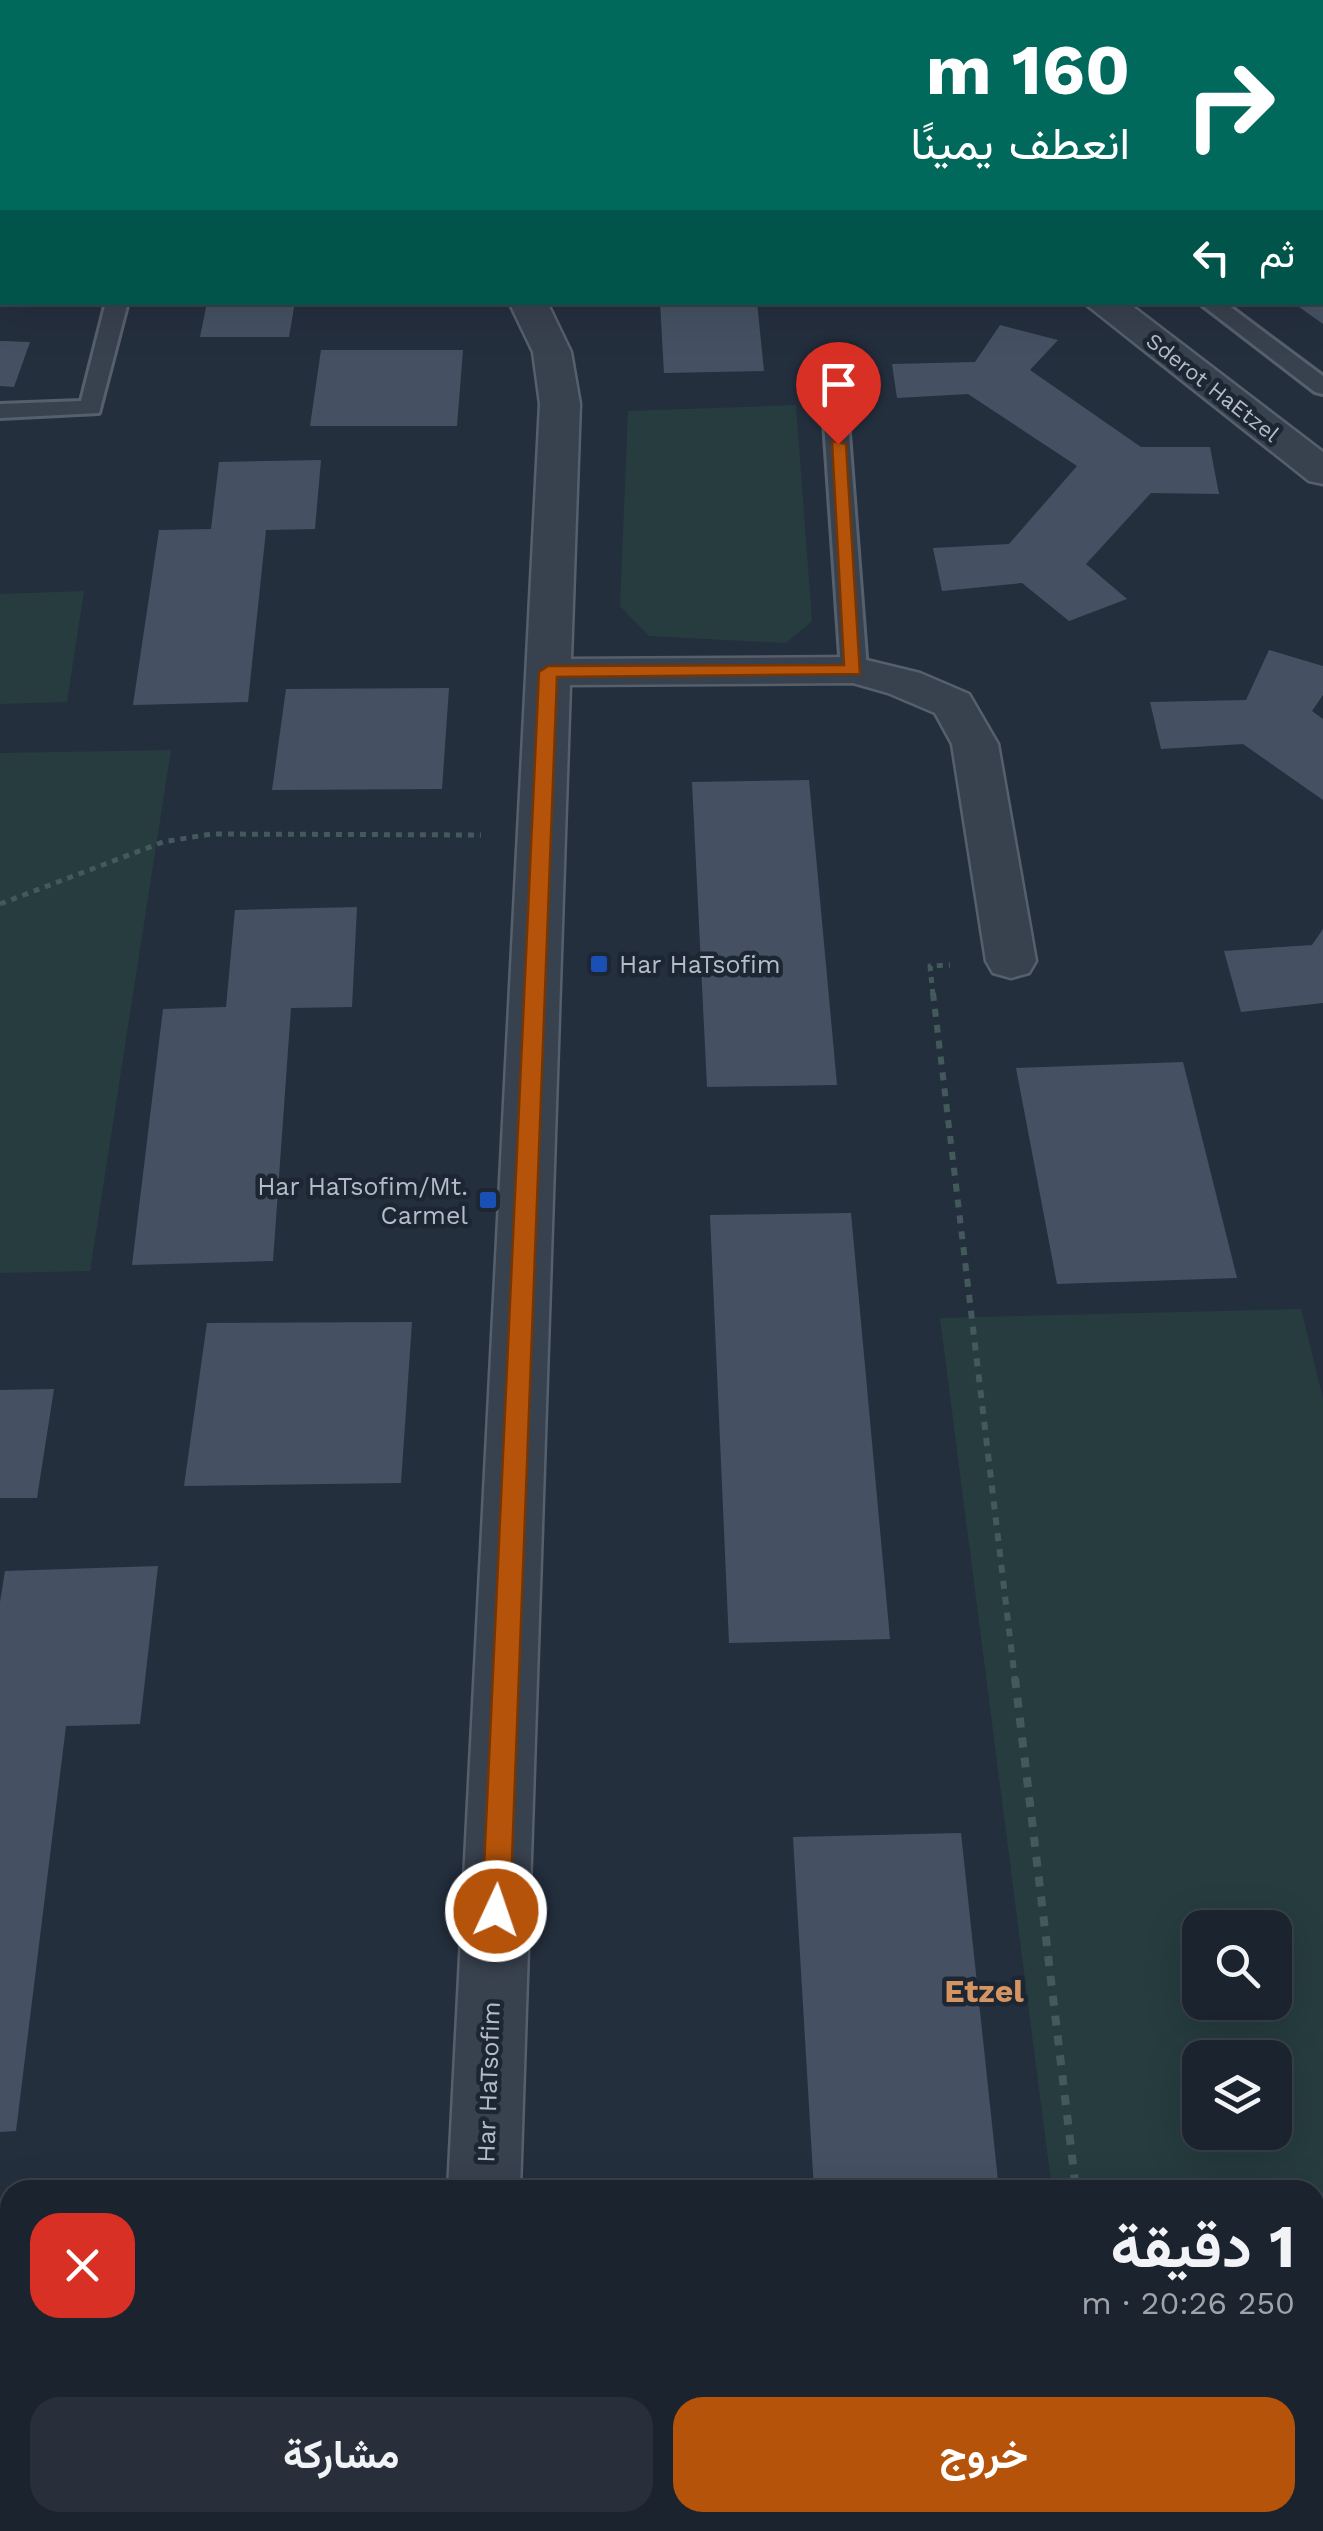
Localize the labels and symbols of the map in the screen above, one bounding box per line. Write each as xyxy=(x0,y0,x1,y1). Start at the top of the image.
street label: Sderot HaEtzel xyxy=(1141,328,1284,447)
pin xyxy=(796,342,881,445)
place label: Har HaTsofim xyxy=(619,950,780,979)
marker: Har HaTsofim xyxy=(588,953,610,975)
place label: Har HaTsofim/Mt. Carmel xyxy=(257,1172,468,1230)
marker: Har HaTsofim/Mt. Carmel xyxy=(477,1189,499,1211)
position arrow xyxy=(444,1859,548,1963)
district label: Etzel xyxy=(944,1972,1024,2010)
street label: Har HaTsofim xyxy=(471,2001,506,2163)

